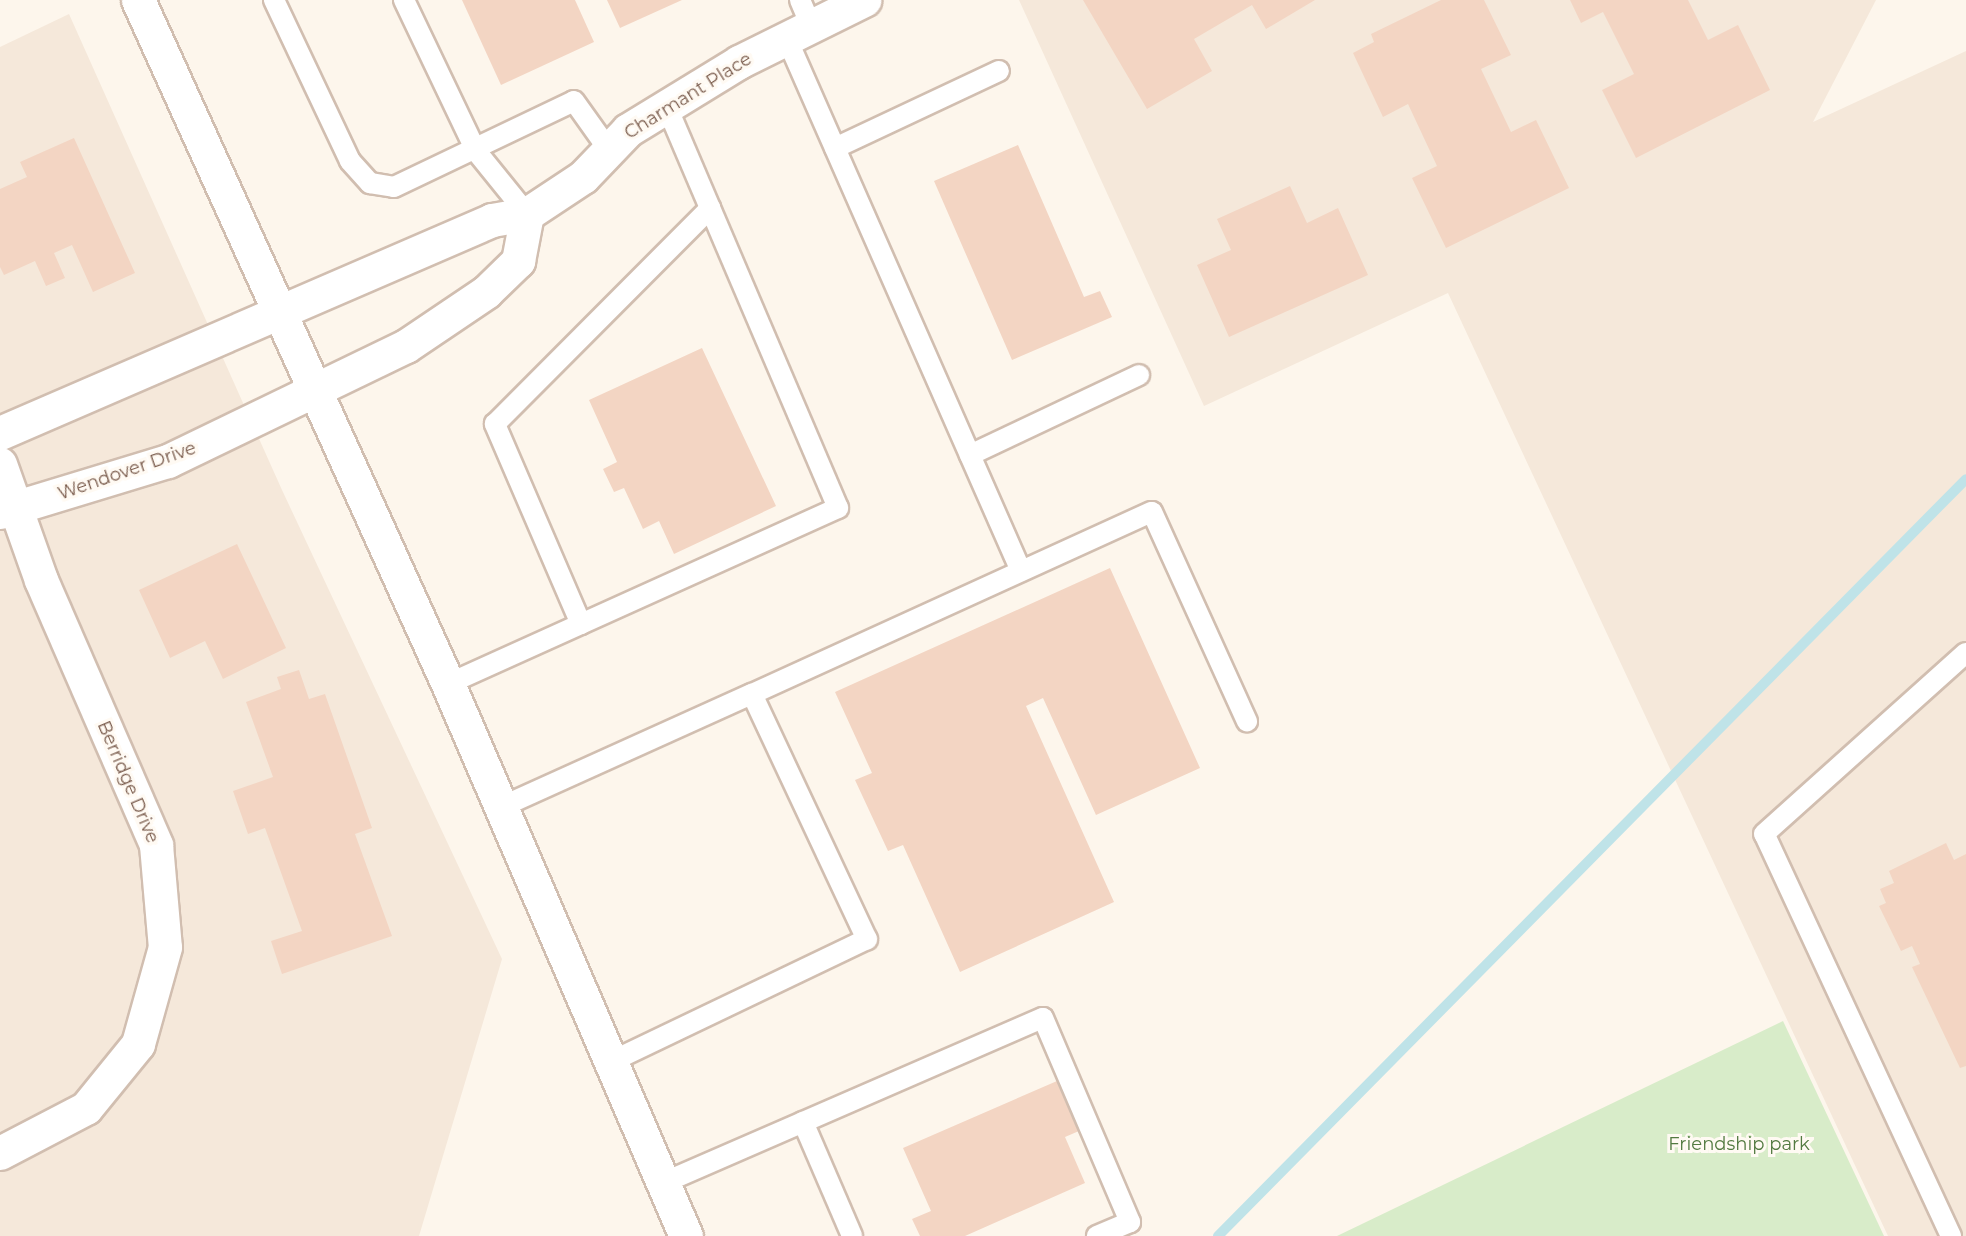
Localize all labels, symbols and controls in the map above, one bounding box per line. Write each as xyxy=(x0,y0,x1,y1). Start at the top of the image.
street label: Charmant Place xyxy=(620,48,756,144)
street label: Wendover Drive xyxy=(55,437,199,505)
street label: Berridge Drive xyxy=(93,718,163,846)
park label: Friendship park xyxy=(1668,1133,1810,1155)

